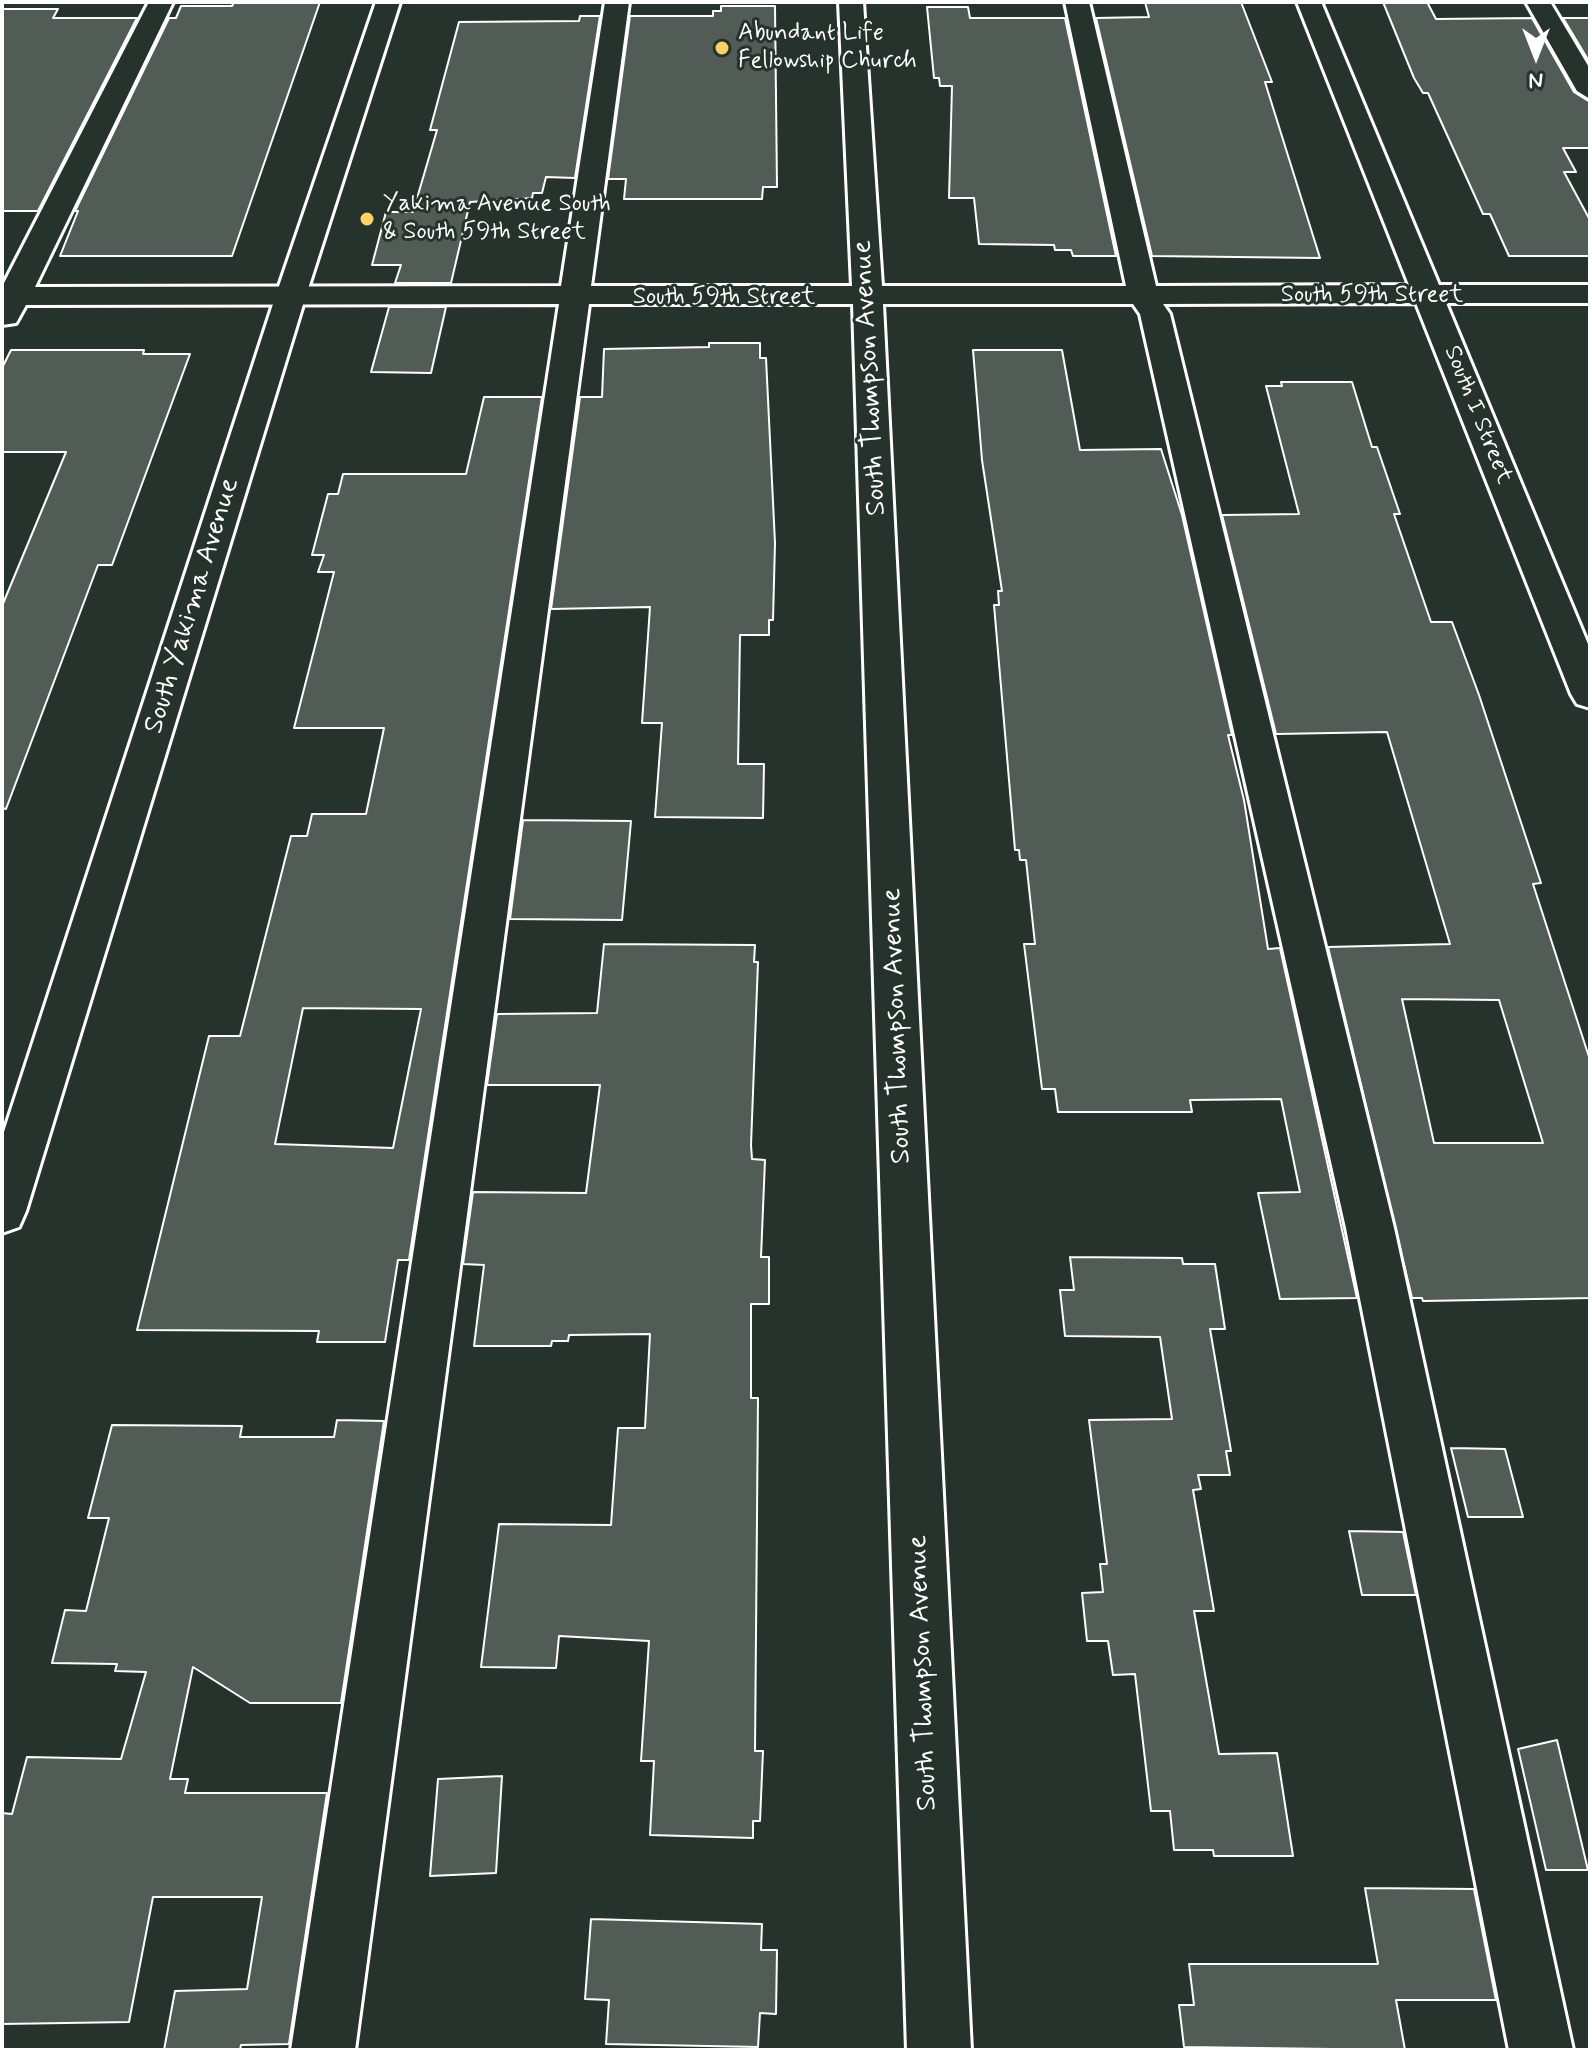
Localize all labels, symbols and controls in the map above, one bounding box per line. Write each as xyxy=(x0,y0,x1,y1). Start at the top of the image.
north arrow xyxy=(1496,16,1576,96)
place label: Abundant Life Fellowship Church xyxy=(738,20,917,76)
marker: Abundant Life Fellowship Church xyxy=(713,39,731,57)
text: N xyxy=(1529,66,1543,94)
place label: Yakima Avenue South & South 59th Street xyxy=(383,191,611,247)
marker: Yakima Avenue South & South 59th Street xyxy=(358,210,376,228)
street label: South Thompson Avenue xyxy=(847,239,895,517)
street label: South 59th Street xyxy=(1281,282,1463,310)
street label: South 59th Street xyxy=(633,284,815,312)
street label: South I Street xyxy=(1436,342,1518,488)
street label: South Yakima Avenue xyxy=(138,474,248,738)
street label: South Thompson Avenue xyxy=(876,887,920,1165)
street label: South Thompson Avenue xyxy=(902,1534,946,1812)

